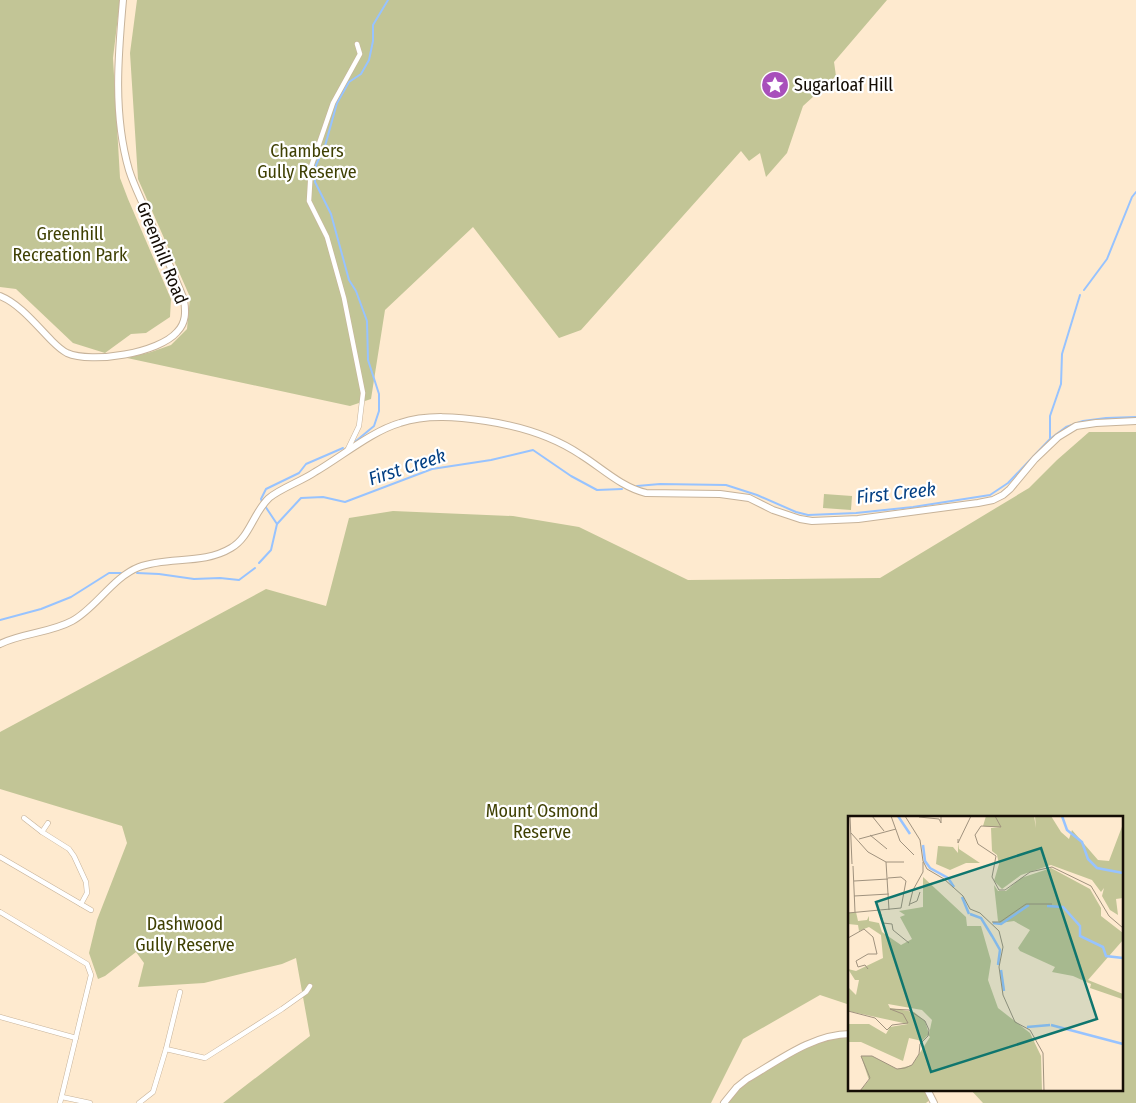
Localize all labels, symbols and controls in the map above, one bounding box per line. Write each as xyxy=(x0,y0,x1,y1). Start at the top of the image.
place icon: Sugarloaf Hill xyxy=(760,70,790,100)
place label: Sugarloaf Hill xyxy=(794,74,893,96)
park label: Chambers Gully Reserve xyxy=(257,140,357,183)
street label: Greenhill Road xyxy=(131,199,193,307)
park label: Greenhill Recreation Park xyxy=(12,223,128,266)
water label: First Creek xyxy=(365,444,449,490)
water label: First Creek xyxy=(855,477,937,509)
park label: Mount Osmond Reserve xyxy=(486,800,598,843)
inset map xyxy=(848,816,1124,1090)
park label: Dashwood Gully Reserve xyxy=(135,913,235,956)

